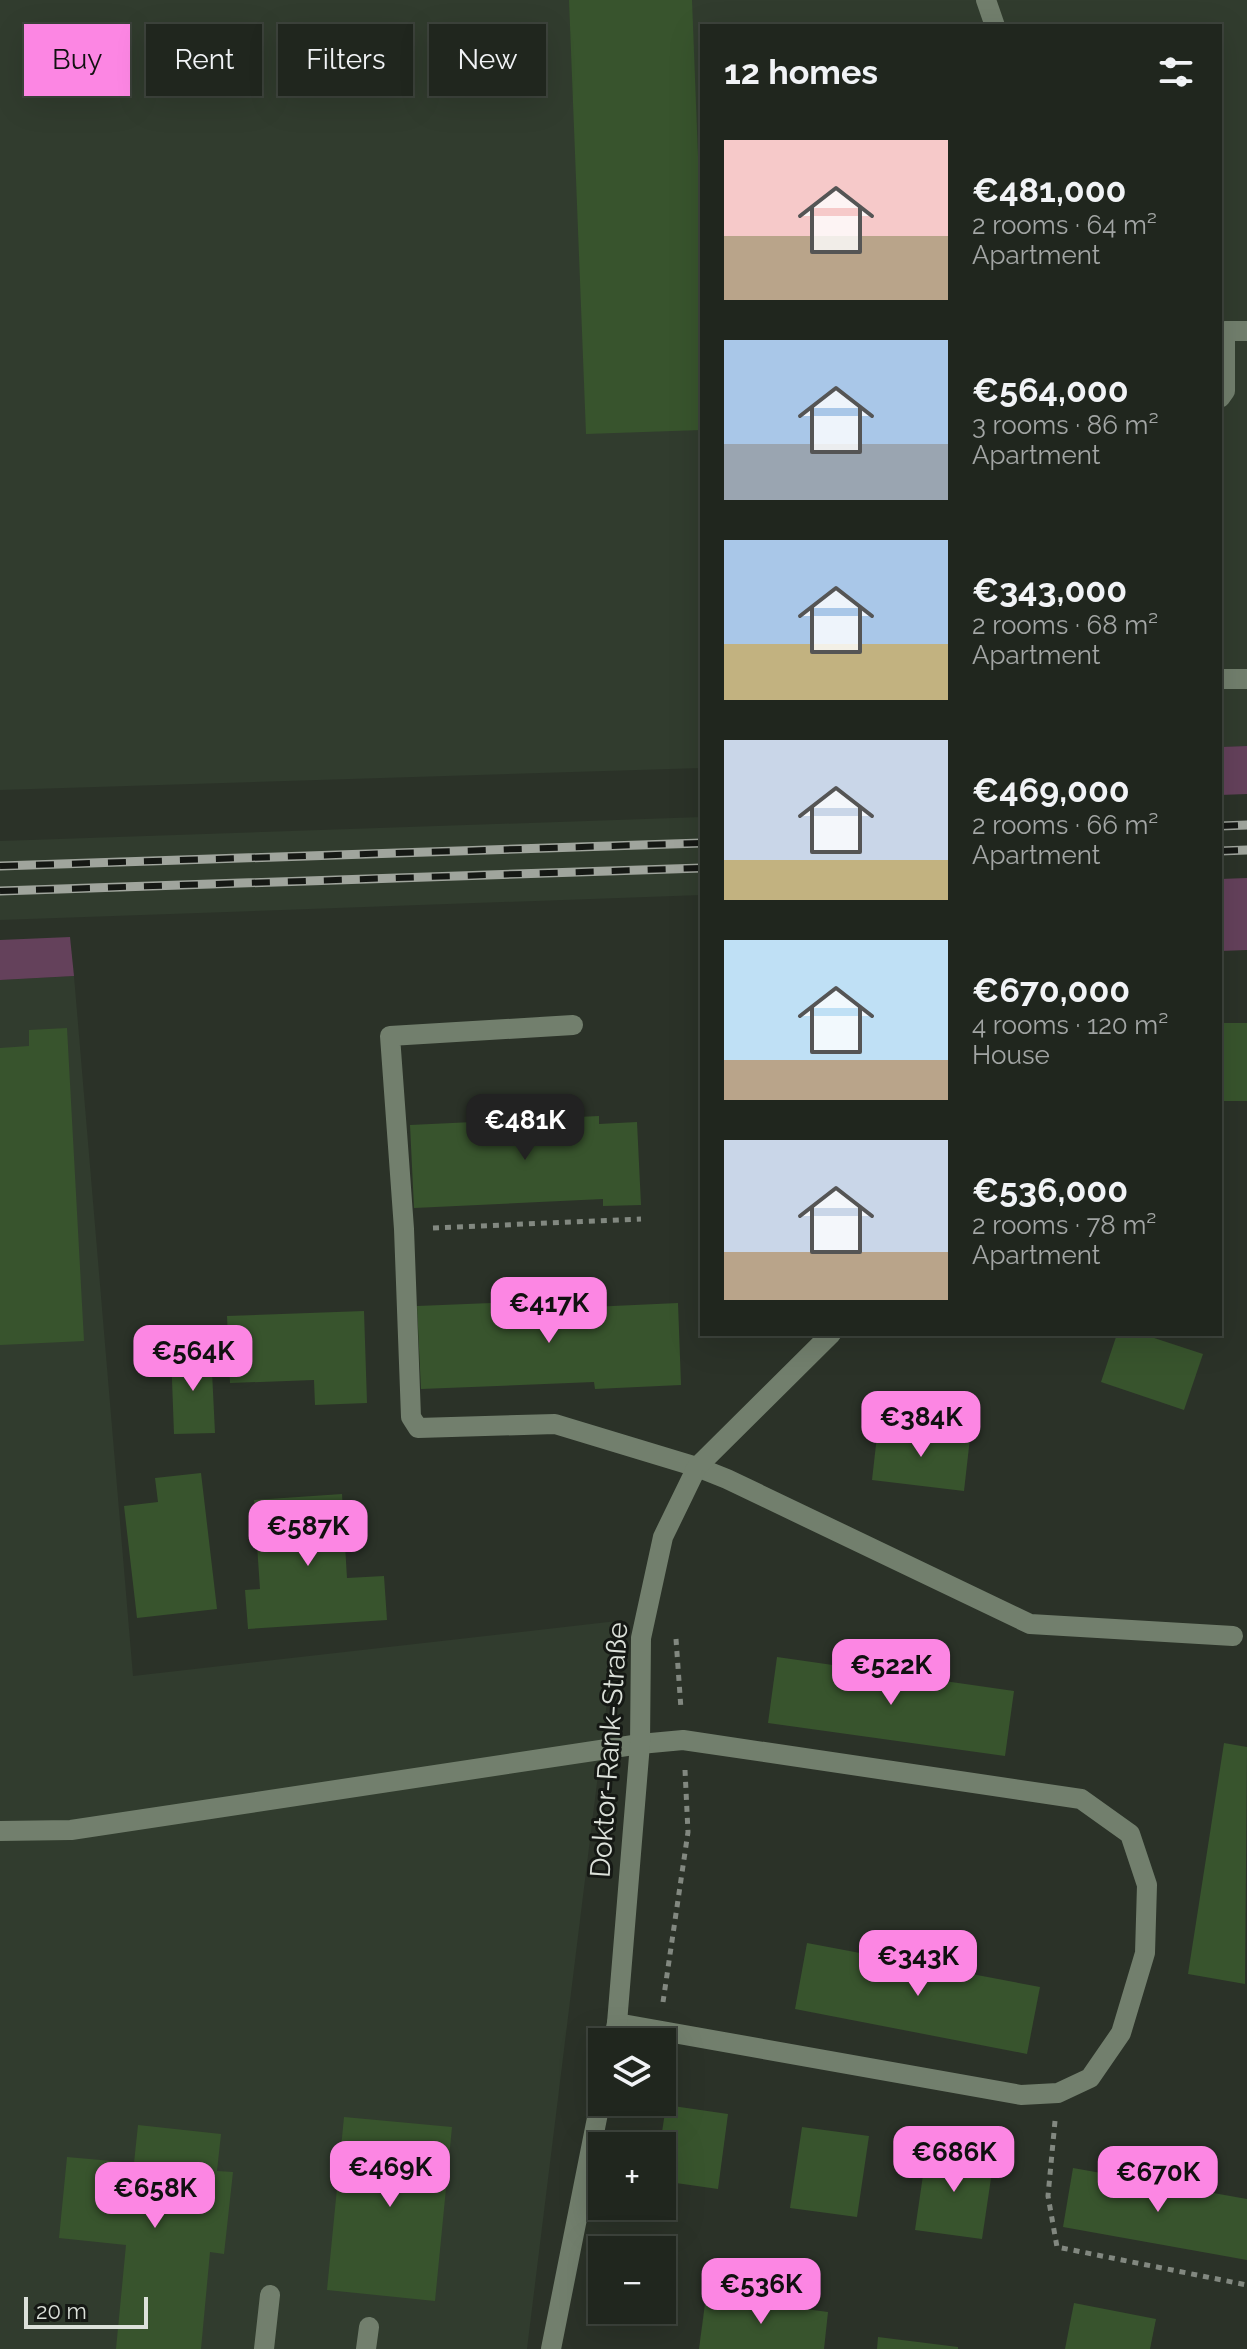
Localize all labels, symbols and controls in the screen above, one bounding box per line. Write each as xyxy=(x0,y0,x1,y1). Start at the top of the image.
chip: Buy xyxy=(24,24,130,96)
chip: Rent xyxy=(146,24,262,96)
chip: Filters xyxy=(278,24,413,96)
chip: New xyxy=(429,24,546,96)
icon: filters xyxy=(1154,50,1198,94)
text: 12 homes xyxy=(724,52,878,92)
text: €481,000 xyxy=(972,170,1126,210)
icon: home xyxy=(788,172,884,268)
text: 2 rooms · 64 m² xyxy=(972,210,1157,240)
text: Apartment xyxy=(972,240,1101,270)
text: €564,000 xyxy=(972,370,1129,410)
icon: home xyxy=(788,372,884,468)
text: 3 rooms · 86 m² xyxy=(972,410,1159,440)
text: Apartment xyxy=(972,440,1101,470)
text: €343,000 xyxy=(972,570,1127,610)
icon: home xyxy=(788,572,884,668)
text: 2 rooms · 68 m² xyxy=(972,610,1158,640)
text: Apartment xyxy=(972,640,1101,670)
text: €469,000 xyxy=(972,770,1130,810)
icon: home xyxy=(788,772,884,868)
text: 2 rooms · 66 m² xyxy=(972,810,1158,840)
text: Apartment xyxy=(972,840,1101,870)
text: €670,000 xyxy=(972,970,1130,1010)
icon: home xyxy=(788,972,884,1068)
text: 4 rooms · 120 m² xyxy=(972,1010,1168,1040)
text: House xyxy=(972,1040,1050,1070)
pin: €481K xyxy=(469,1094,581,1162)
text: €481K xyxy=(484,1105,566,1135)
text: €536,000 xyxy=(972,1170,1128,1210)
icon: home xyxy=(788,1172,884,1268)
text: 2 rooms · 78 m² xyxy=(972,1210,1156,1240)
text: Apartment xyxy=(972,1240,1101,1270)
pin: €417K xyxy=(493,1277,605,1345)
text: €417K xyxy=(509,1288,589,1318)
pin: €564K xyxy=(137,1325,249,1393)
text: €564K xyxy=(151,1336,235,1366)
pin: €384K xyxy=(865,1391,977,1459)
text: €384K xyxy=(879,1402,963,1432)
pin: €587K xyxy=(252,1500,364,1568)
text: €587K xyxy=(267,1511,349,1541)
street label: Doktor-Rank-Straße xyxy=(584,1621,634,1879)
pin: €522K xyxy=(835,1639,947,1707)
text: €522K xyxy=(850,1650,932,1680)
pin: €343K xyxy=(862,1930,974,1998)
text: €343K xyxy=(877,1941,959,1971)
map controls xyxy=(588,2028,676,2324)
button: layers xyxy=(588,2028,676,2116)
pin: €686K xyxy=(898,2126,1010,2194)
button: + xyxy=(588,2132,676,2220)
text: €686K xyxy=(911,2137,997,2167)
pin: €469K xyxy=(334,2141,446,2209)
pin: €670K xyxy=(1102,2146,1214,2214)
text: €469K xyxy=(348,2152,432,2182)
text: €670K xyxy=(1116,2157,1200,2187)
pin: €658K xyxy=(99,2162,211,2230)
text: €658K xyxy=(113,2173,197,2203)
button: − xyxy=(588,2236,676,2324)
pin: €536K xyxy=(705,2258,817,2326)
text: €536K xyxy=(720,2269,802,2299)
scale bar xyxy=(24,2293,148,2329)
text: 20 m xyxy=(36,2298,87,2324)

